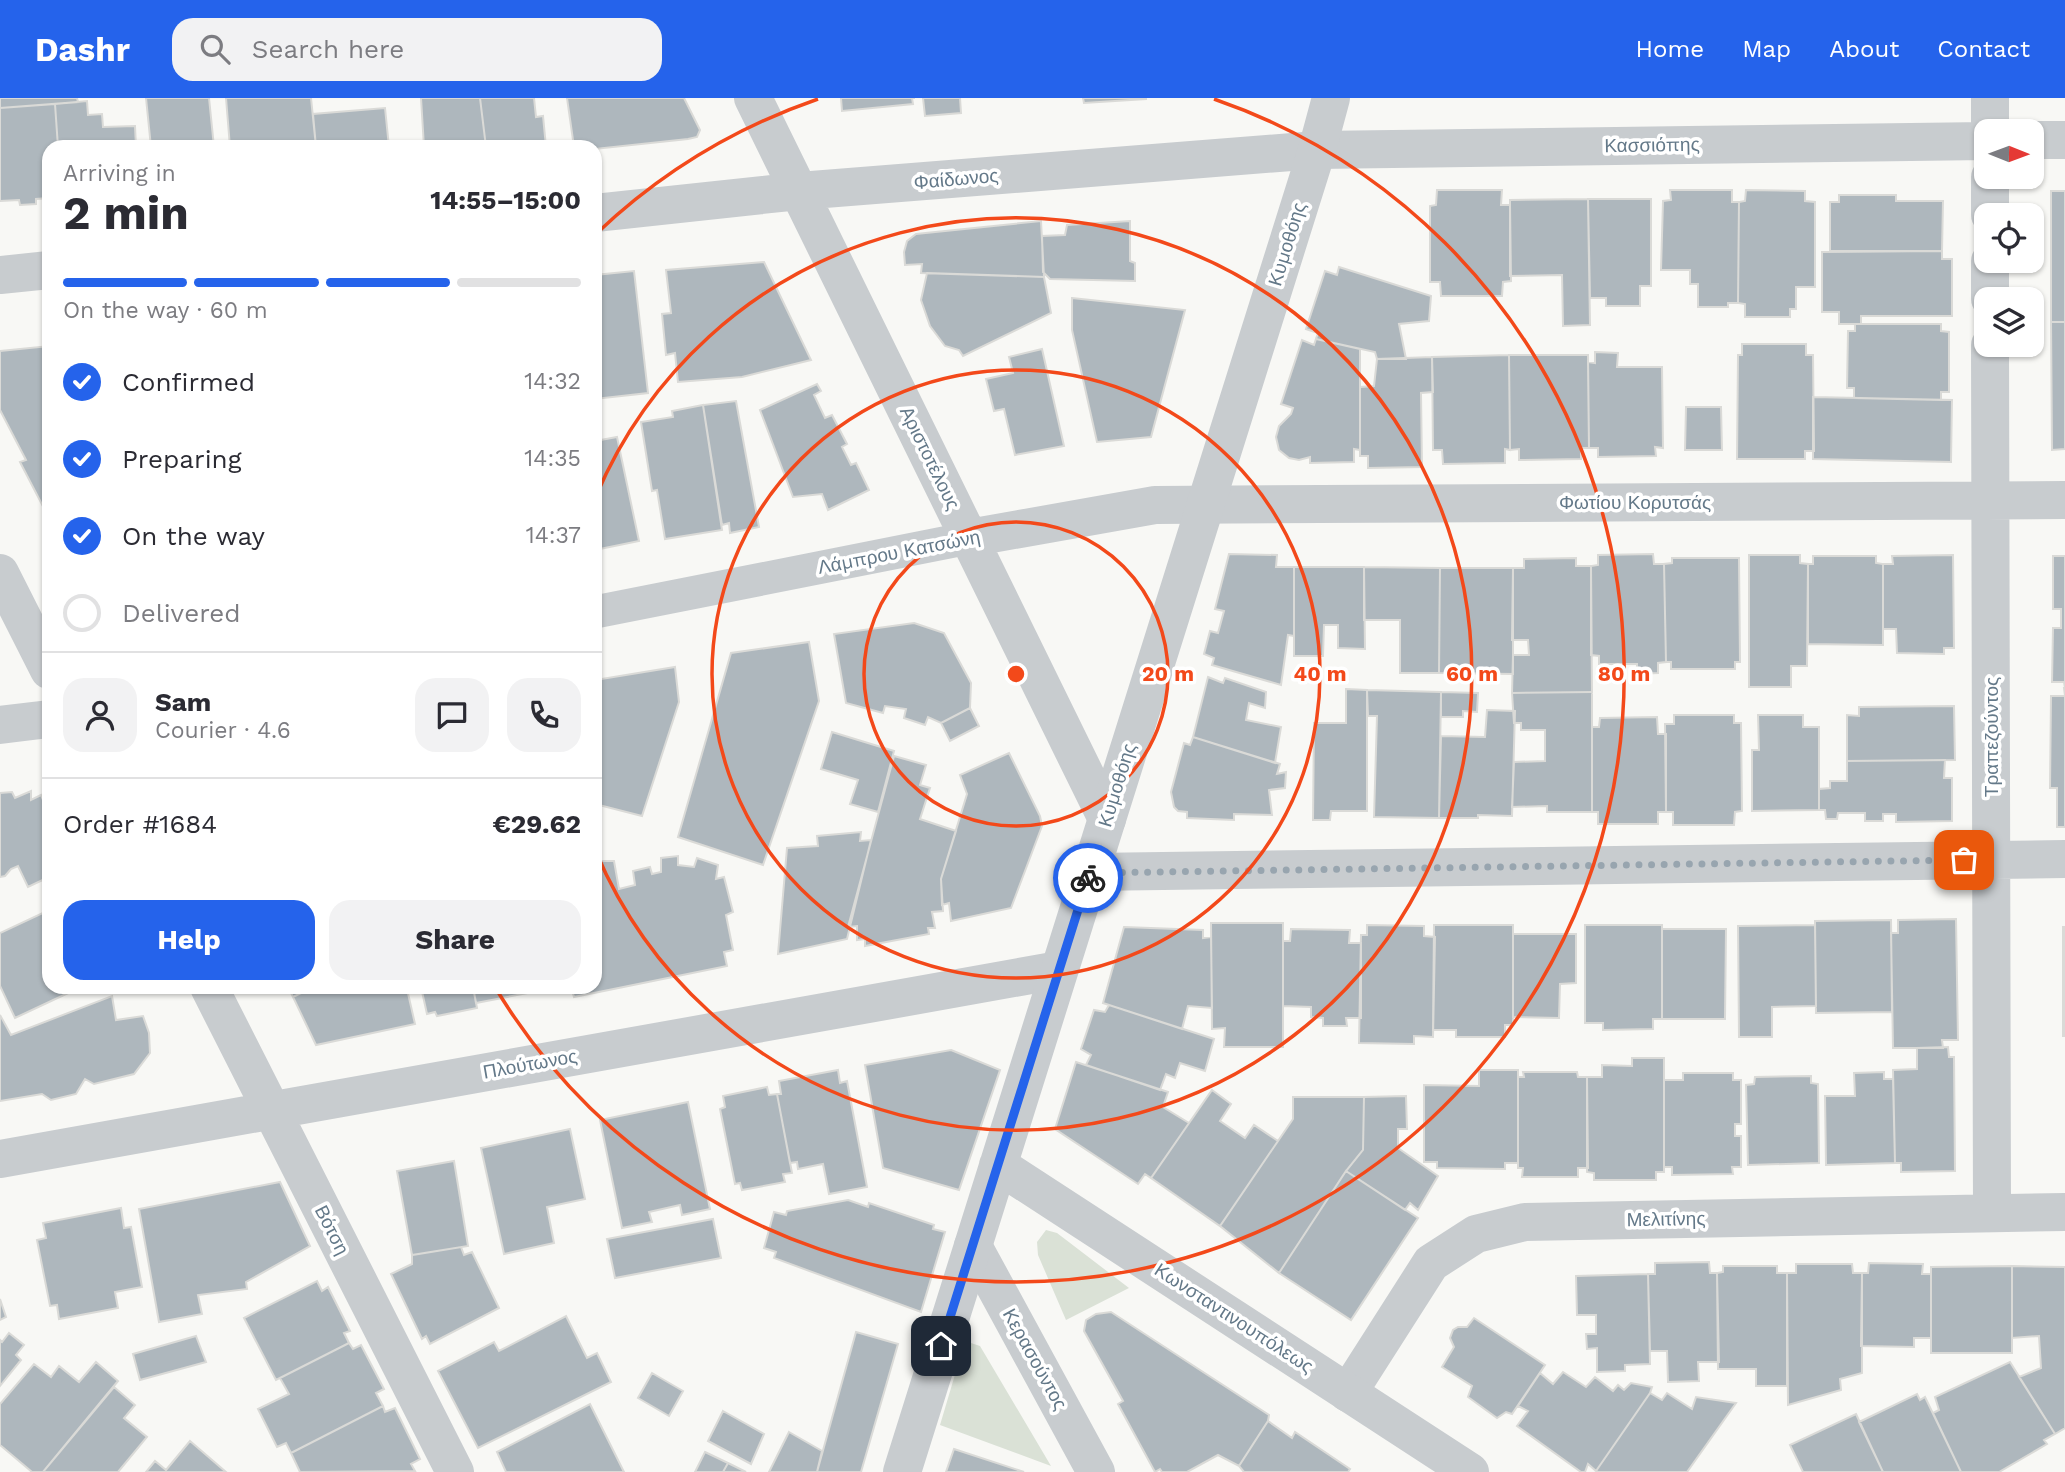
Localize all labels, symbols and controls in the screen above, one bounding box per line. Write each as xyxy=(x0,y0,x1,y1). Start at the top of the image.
search box xyxy=(172,18,662,81)
text: Dashr xyxy=(35,30,130,69)
icon: search xyxy=(196,30,234,68)
text: Search here xyxy=(252,34,404,64)
text: Home xyxy=(1636,35,1704,63)
text: Map xyxy=(1742,35,1791,63)
text: About xyxy=(1829,35,1899,63)
text: Contact xyxy=(1937,35,2030,63)
north arrow xyxy=(1974,119,2044,189)
map controls xyxy=(1974,119,2044,357)
street label: Κασσιόπης xyxy=(1604,133,1700,157)
text: Arriving in xyxy=(63,160,176,187)
street label: Φαίδωνος xyxy=(913,164,999,194)
text: 14:55–15:00 xyxy=(430,185,581,215)
text: 2 min xyxy=(63,186,189,240)
street label: Κυμοθόης xyxy=(1263,199,1311,289)
button: locate xyxy=(1974,203,2044,273)
button: layers xyxy=(1974,287,2044,357)
text: On the way · 60 m xyxy=(63,297,268,324)
icon: check xyxy=(63,363,101,401)
text: Confirmed xyxy=(122,367,255,397)
text: 14:32 xyxy=(524,368,581,395)
street label: Αριστοτέλους xyxy=(895,403,965,513)
icon: check xyxy=(63,440,101,478)
text: Preparing xyxy=(122,444,242,474)
text: 14:35 xyxy=(524,445,581,472)
street label: Φωτίου Κορυτσάς xyxy=(1559,491,1711,514)
icon: check xyxy=(63,517,101,555)
text: On the way xyxy=(122,521,265,551)
text: 14:37 xyxy=(526,522,581,549)
street label: Λάμπρου Κατσώνη xyxy=(816,525,982,579)
text: Delivered xyxy=(122,598,241,628)
text: 20 m xyxy=(1142,661,1194,686)
text: 40 m xyxy=(1294,661,1346,686)
text: 60 m xyxy=(1446,661,1498,686)
text: 80 m xyxy=(1598,661,1650,686)
centre of rings xyxy=(1004,662,1028,686)
street label: Τραπεζούντος xyxy=(1980,677,2003,797)
button: person xyxy=(63,678,137,752)
button: chat xyxy=(415,678,489,752)
button: phone xyxy=(507,678,581,752)
text: Sam xyxy=(155,687,211,717)
text: Courier · 4.6 xyxy=(155,717,291,744)
street label: Κυμοθόης xyxy=(1093,740,1141,830)
text: Order #1684 xyxy=(63,809,217,839)
text: €29.62 xyxy=(492,809,581,839)
pin xyxy=(1934,830,1994,890)
icon: bag xyxy=(1945,841,1983,879)
courier xyxy=(1053,843,1123,913)
icon: bike xyxy=(1069,859,1107,897)
button: Help xyxy=(63,900,315,980)
button: Share xyxy=(329,900,581,980)
street label: Πλούτωνος xyxy=(481,1044,579,1084)
street label: Βότση xyxy=(310,1201,354,1259)
street label: Μελιτίνης xyxy=(1626,1207,1706,1231)
street label: Κωνσταντινουπόλεως xyxy=(1150,1258,1318,1378)
street label: Κερασούντος xyxy=(998,1304,1072,1414)
pin xyxy=(911,1316,971,1376)
icon: home xyxy=(922,1327,960,1365)

